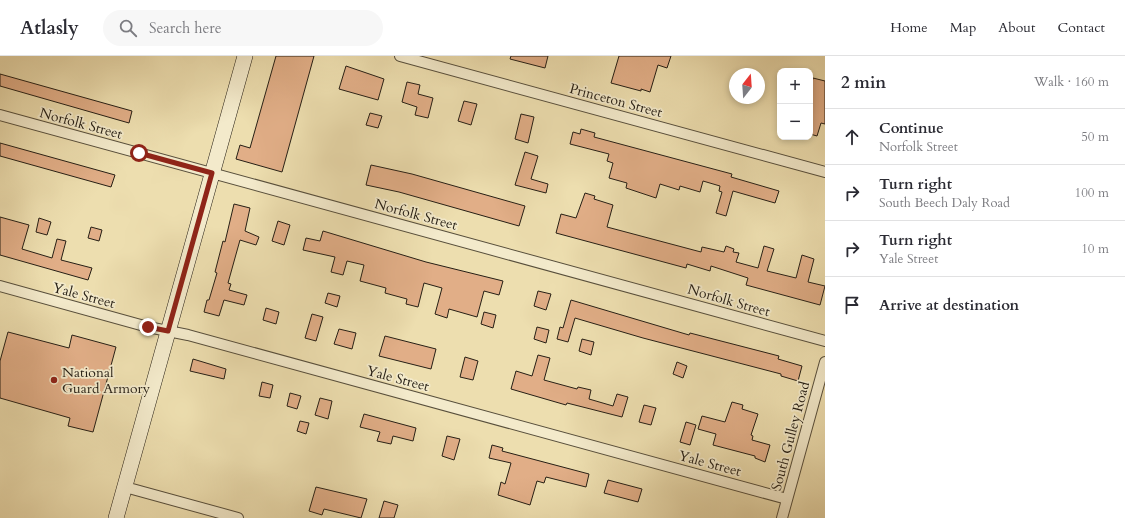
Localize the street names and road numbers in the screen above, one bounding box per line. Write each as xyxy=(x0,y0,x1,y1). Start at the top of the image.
street label: Princeton Street xyxy=(567,79,665,122)
street label: Norfolk Street xyxy=(37,103,125,144)
street label: Norfolk Street xyxy=(372,194,460,235)
street label: Yale Street xyxy=(51,278,118,313)
street label: Norfolk Street xyxy=(685,280,773,321)
street label: Yale Street xyxy=(365,361,432,396)
street label: South Gulley Road xyxy=(767,379,814,493)
street label: Yale Street xyxy=(677,446,744,481)

